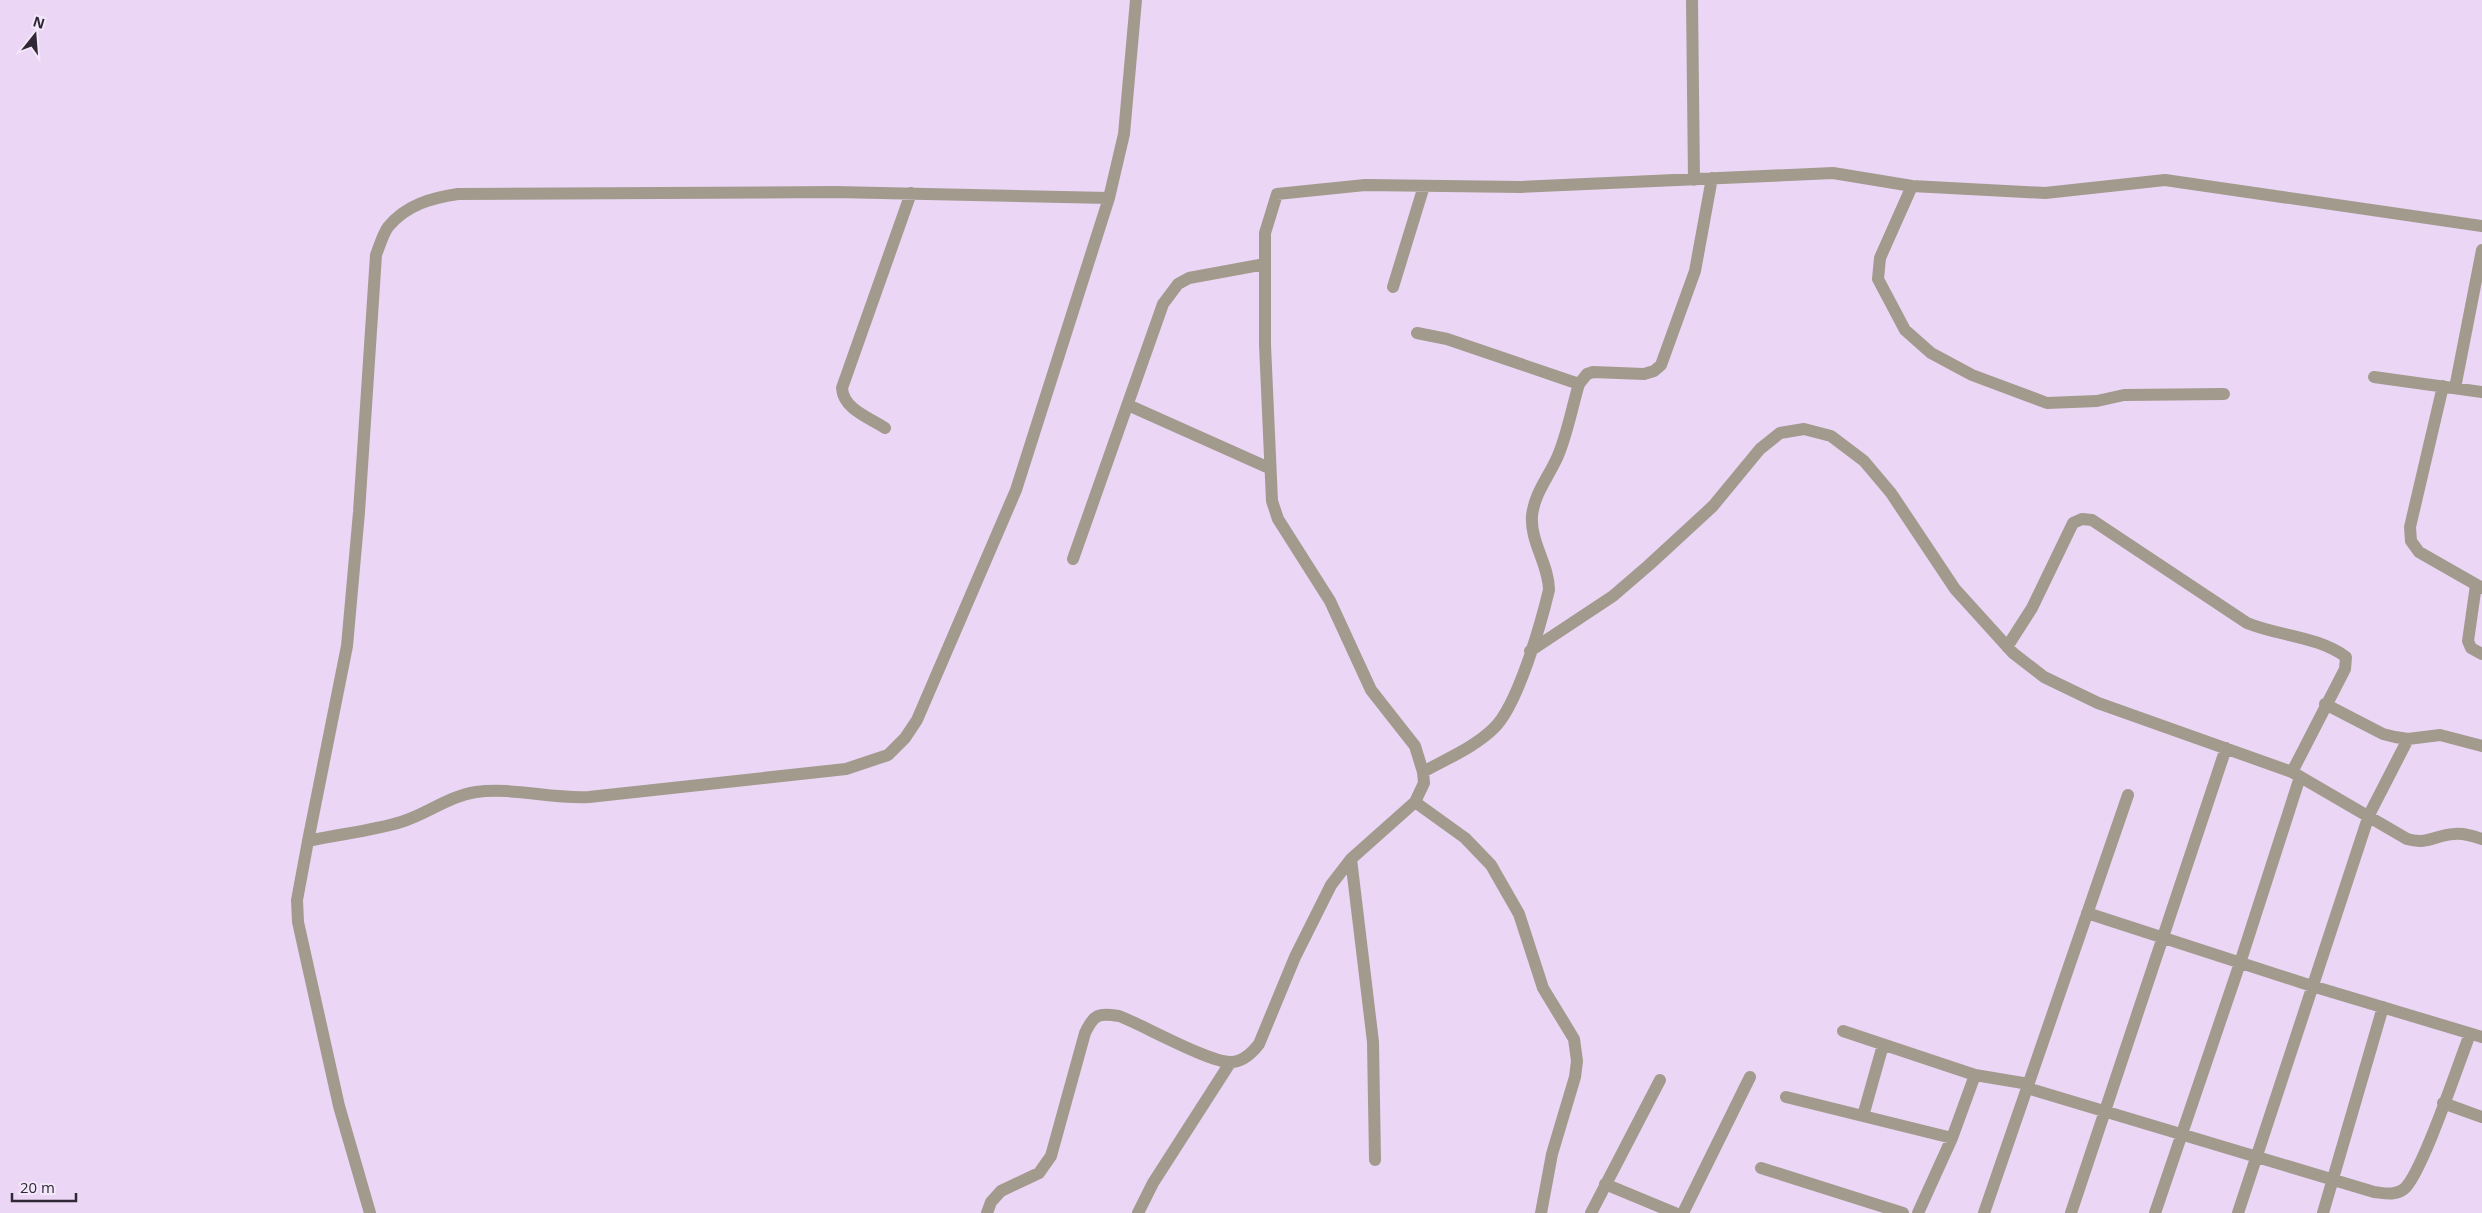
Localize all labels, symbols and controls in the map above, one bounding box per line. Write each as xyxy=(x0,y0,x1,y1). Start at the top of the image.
north arrow xyxy=(10,10,60,60)
text: N xyxy=(31,11,47,33)
scale bar xyxy=(12,1170,76,1202)
text: 20 m xyxy=(20,1177,55,1197)

